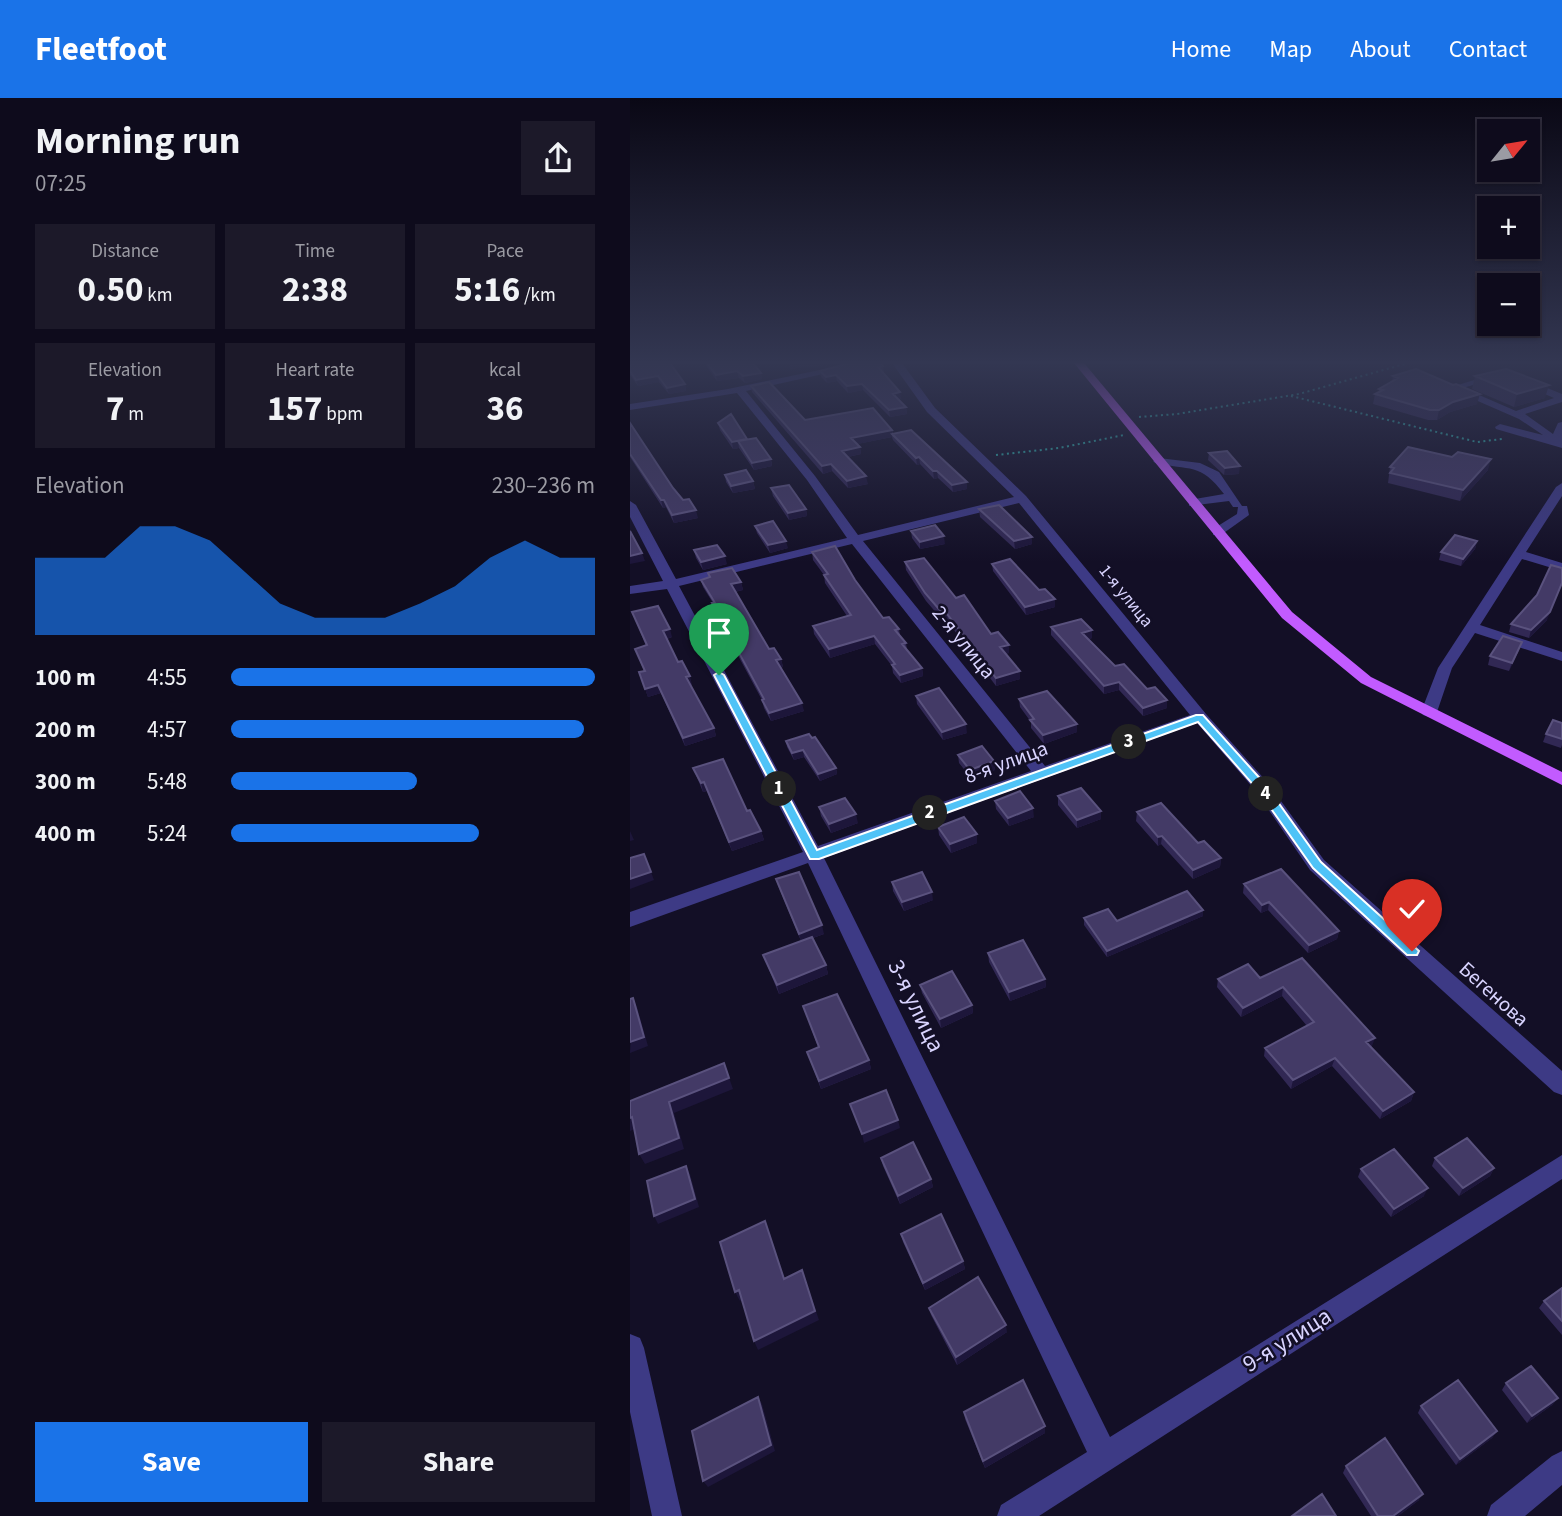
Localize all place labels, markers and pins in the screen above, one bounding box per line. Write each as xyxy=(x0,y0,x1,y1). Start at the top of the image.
pin xyxy=(689,603,749,675)
pin: 3 xyxy=(1112,724,1146,760)
pin: 1 xyxy=(762,772,796,806)
pin: 4 xyxy=(1248,776,1284,812)
pin: 2 xyxy=(912,796,948,830)
pin xyxy=(1382,879,1442,951)

